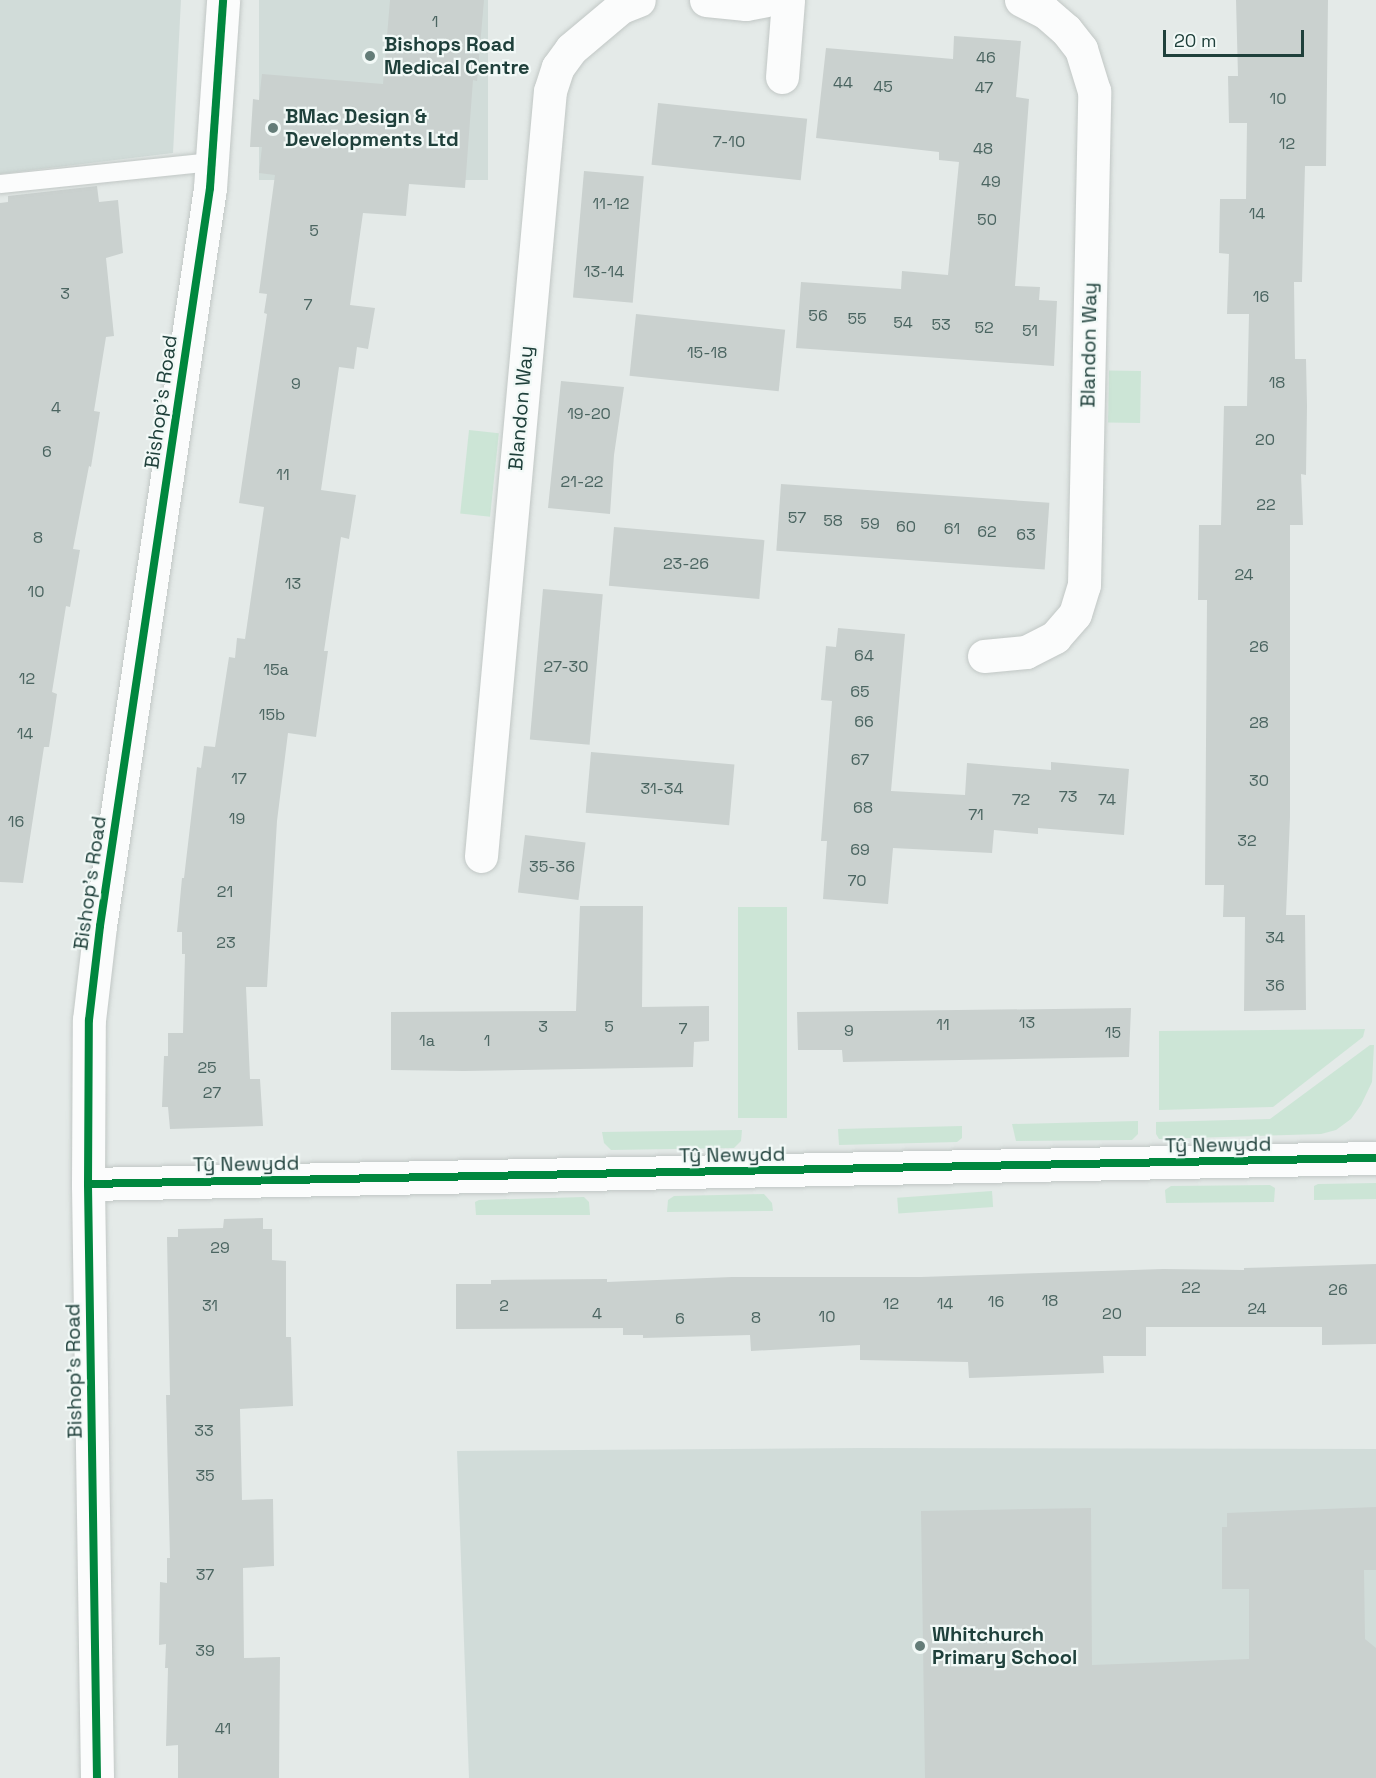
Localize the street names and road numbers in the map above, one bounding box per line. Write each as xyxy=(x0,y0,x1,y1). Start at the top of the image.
street label: Blandon Way xyxy=(1076,282,1102,408)
street label: Bishop's Road xyxy=(140,333,182,471)
street label: Blandon Way xyxy=(504,345,538,471)
street label: Bishop's Road xyxy=(69,814,111,952)
street label: Tŷ Newydd xyxy=(1165,1132,1271,1158)
street label: Tŷ Newydd xyxy=(679,1142,785,1168)
street label: Tŷ Newydd xyxy=(193,1151,299,1177)
street label: Bishop's Road xyxy=(61,1303,87,1439)

